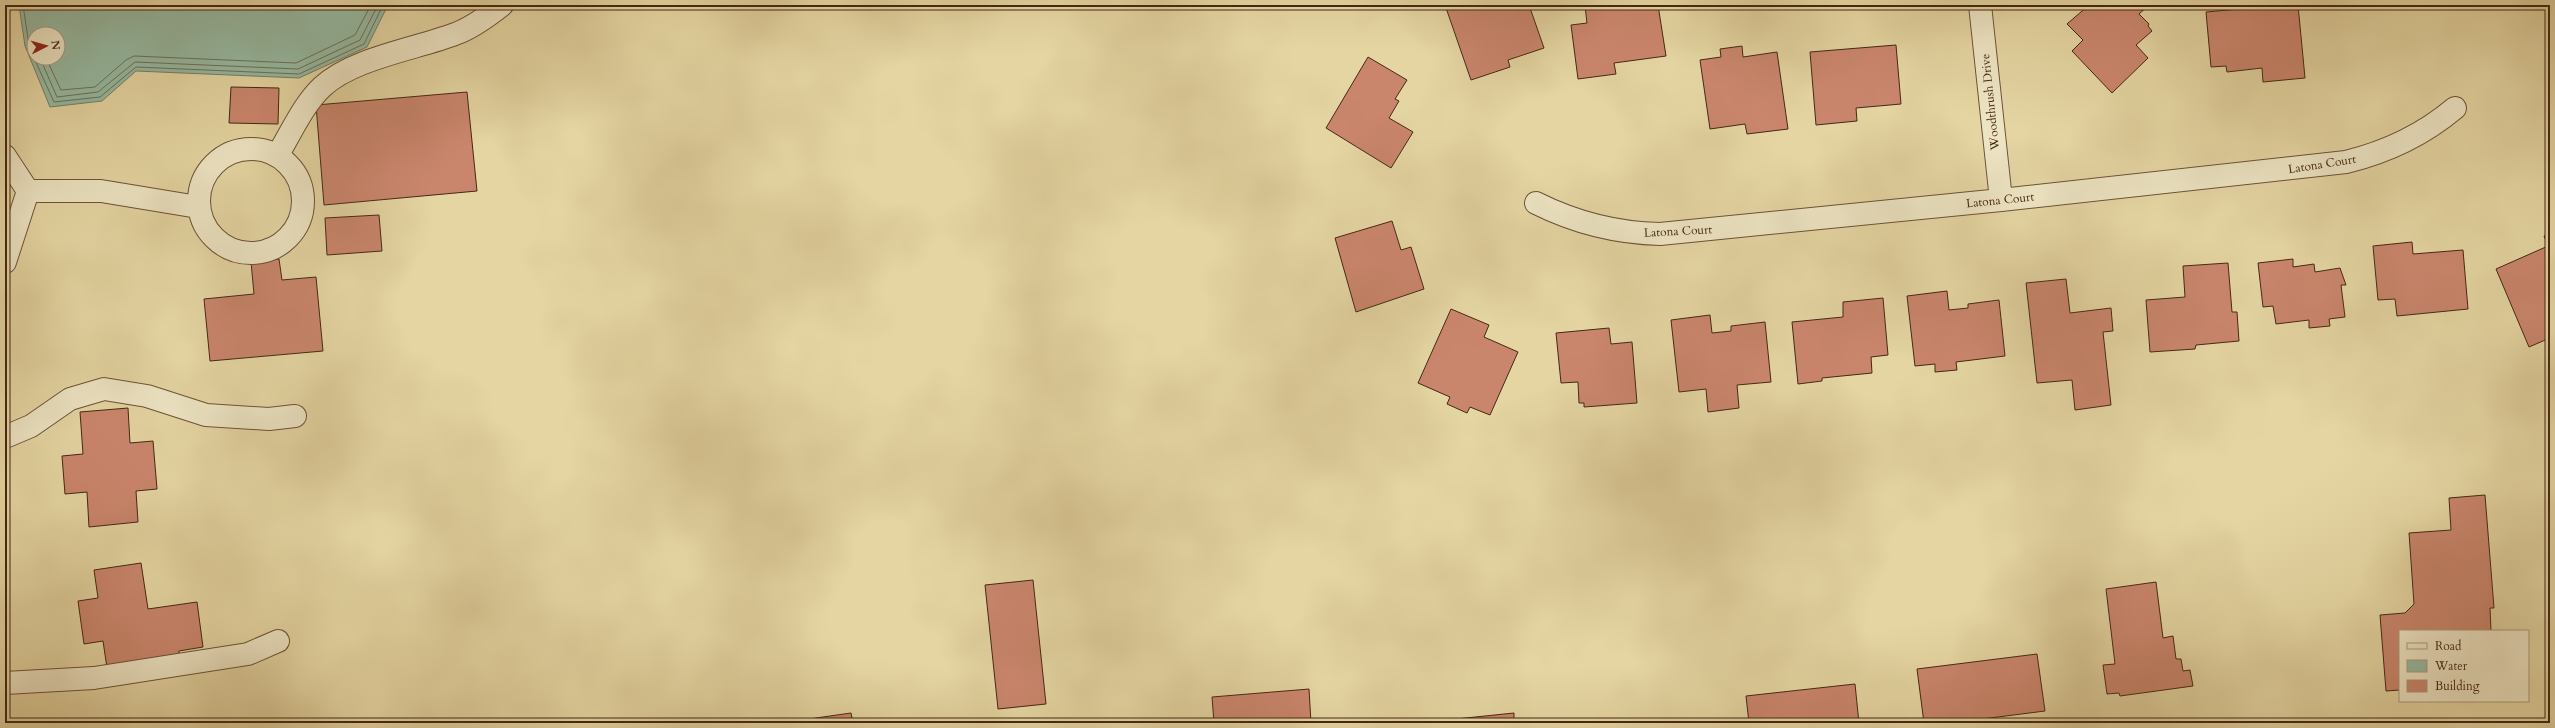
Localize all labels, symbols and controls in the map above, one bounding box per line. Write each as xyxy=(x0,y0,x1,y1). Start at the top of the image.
north arrow xyxy=(26,26,66,66)
text: N xyxy=(47,39,63,51)
street label: Woodthrush Drive xyxy=(1977,53,2003,152)
street label: Latona Court xyxy=(2287,151,2357,177)
street label: Latona Court xyxy=(1965,188,2035,212)
street label: Latona Court xyxy=(1643,221,1713,241)
legend xyxy=(2399,630,2529,702)
text: Road xyxy=(2435,638,2462,654)
text: Water xyxy=(2434,658,2468,674)
text: Building xyxy=(2435,678,2480,694)

